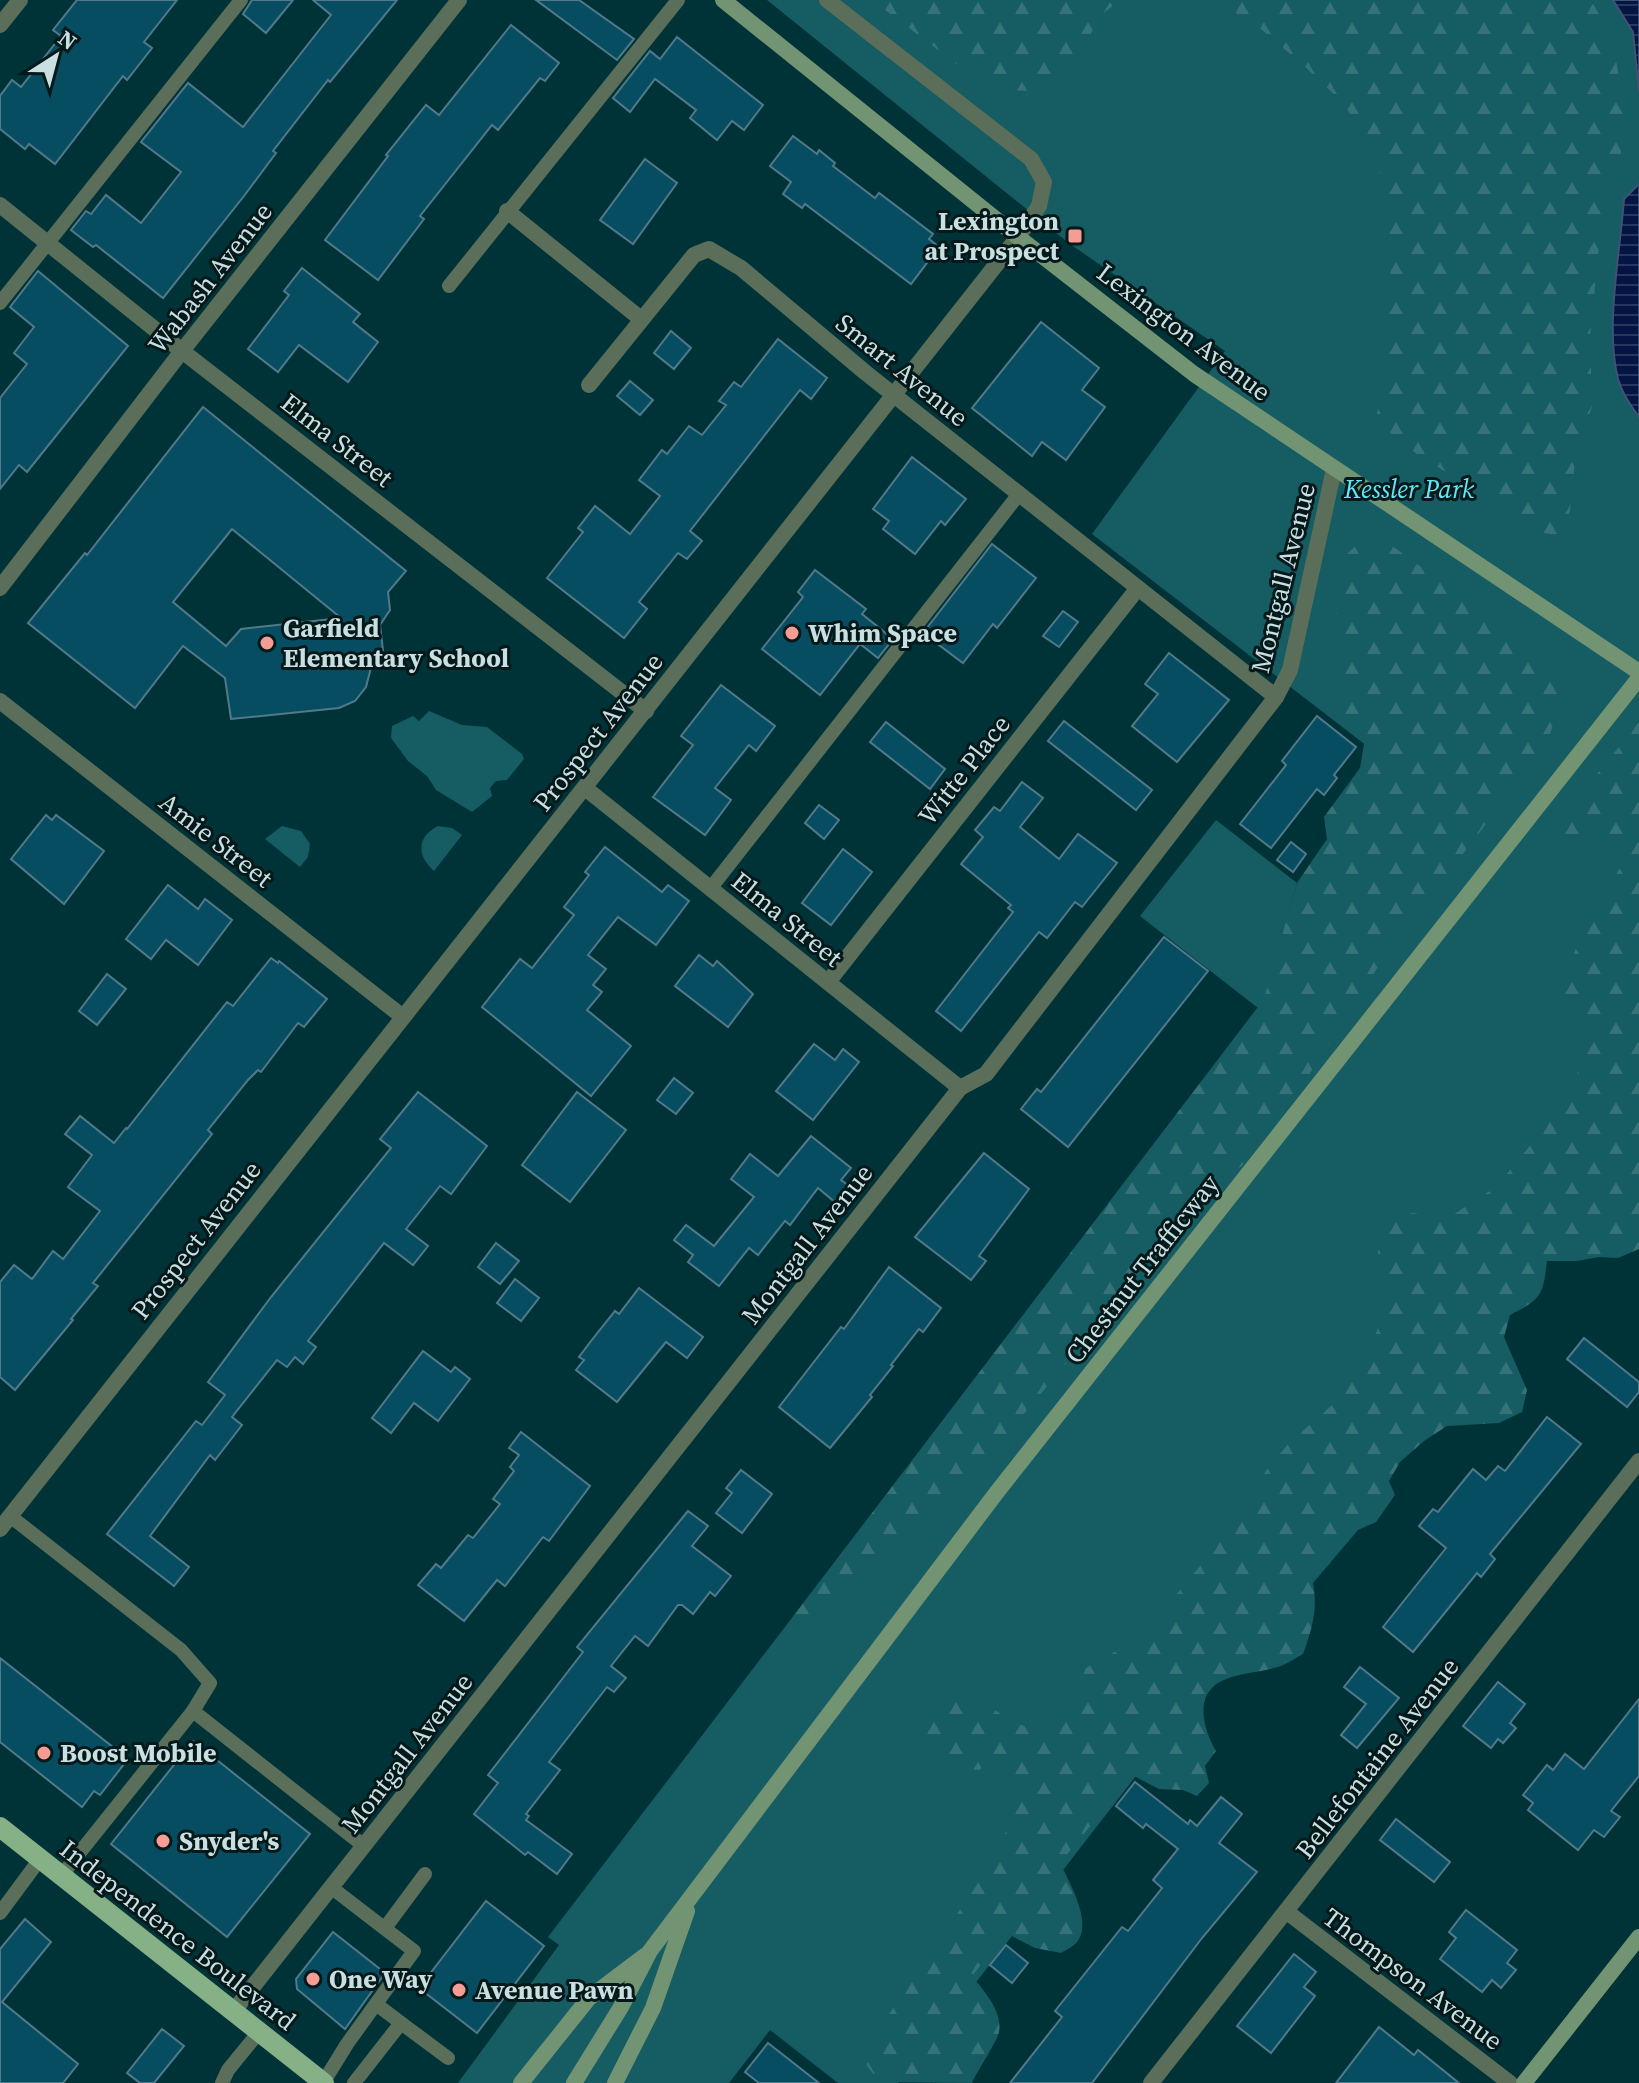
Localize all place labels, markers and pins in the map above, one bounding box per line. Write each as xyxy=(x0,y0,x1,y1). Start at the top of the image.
place label: Lexington at Prospect xyxy=(925,203,1060,269)
marker: Lexington at Prospect xyxy=(1066,227,1084,245)
place label: Garfield Elementary School xyxy=(283,610,509,676)
place label: Whim Space xyxy=(808,615,957,651)
marker: Whim Space xyxy=(783,624,801,642)
marker: Garfield Elementary School xyxy=(258,634,276,652)
place label: Boost Mobile xyxy=(60,1735,217,1771)
marker: Boost Mobile xyxy=(35,1744,53,1762)
place label: Snyder's xyxy=(179,1823,280,1859)
marker: Snyder's xyxy=(154,1832,172,1850)
place label: One Way xyxy=(329,1961,432,1997)
marker: One Way xyxy=(304,1970,322,1988)
place label: Avenue Pawn xyxy=(475,1972,634,2008)
marker: Avenue Pawn xyxy=(450,1981,468,1999)

